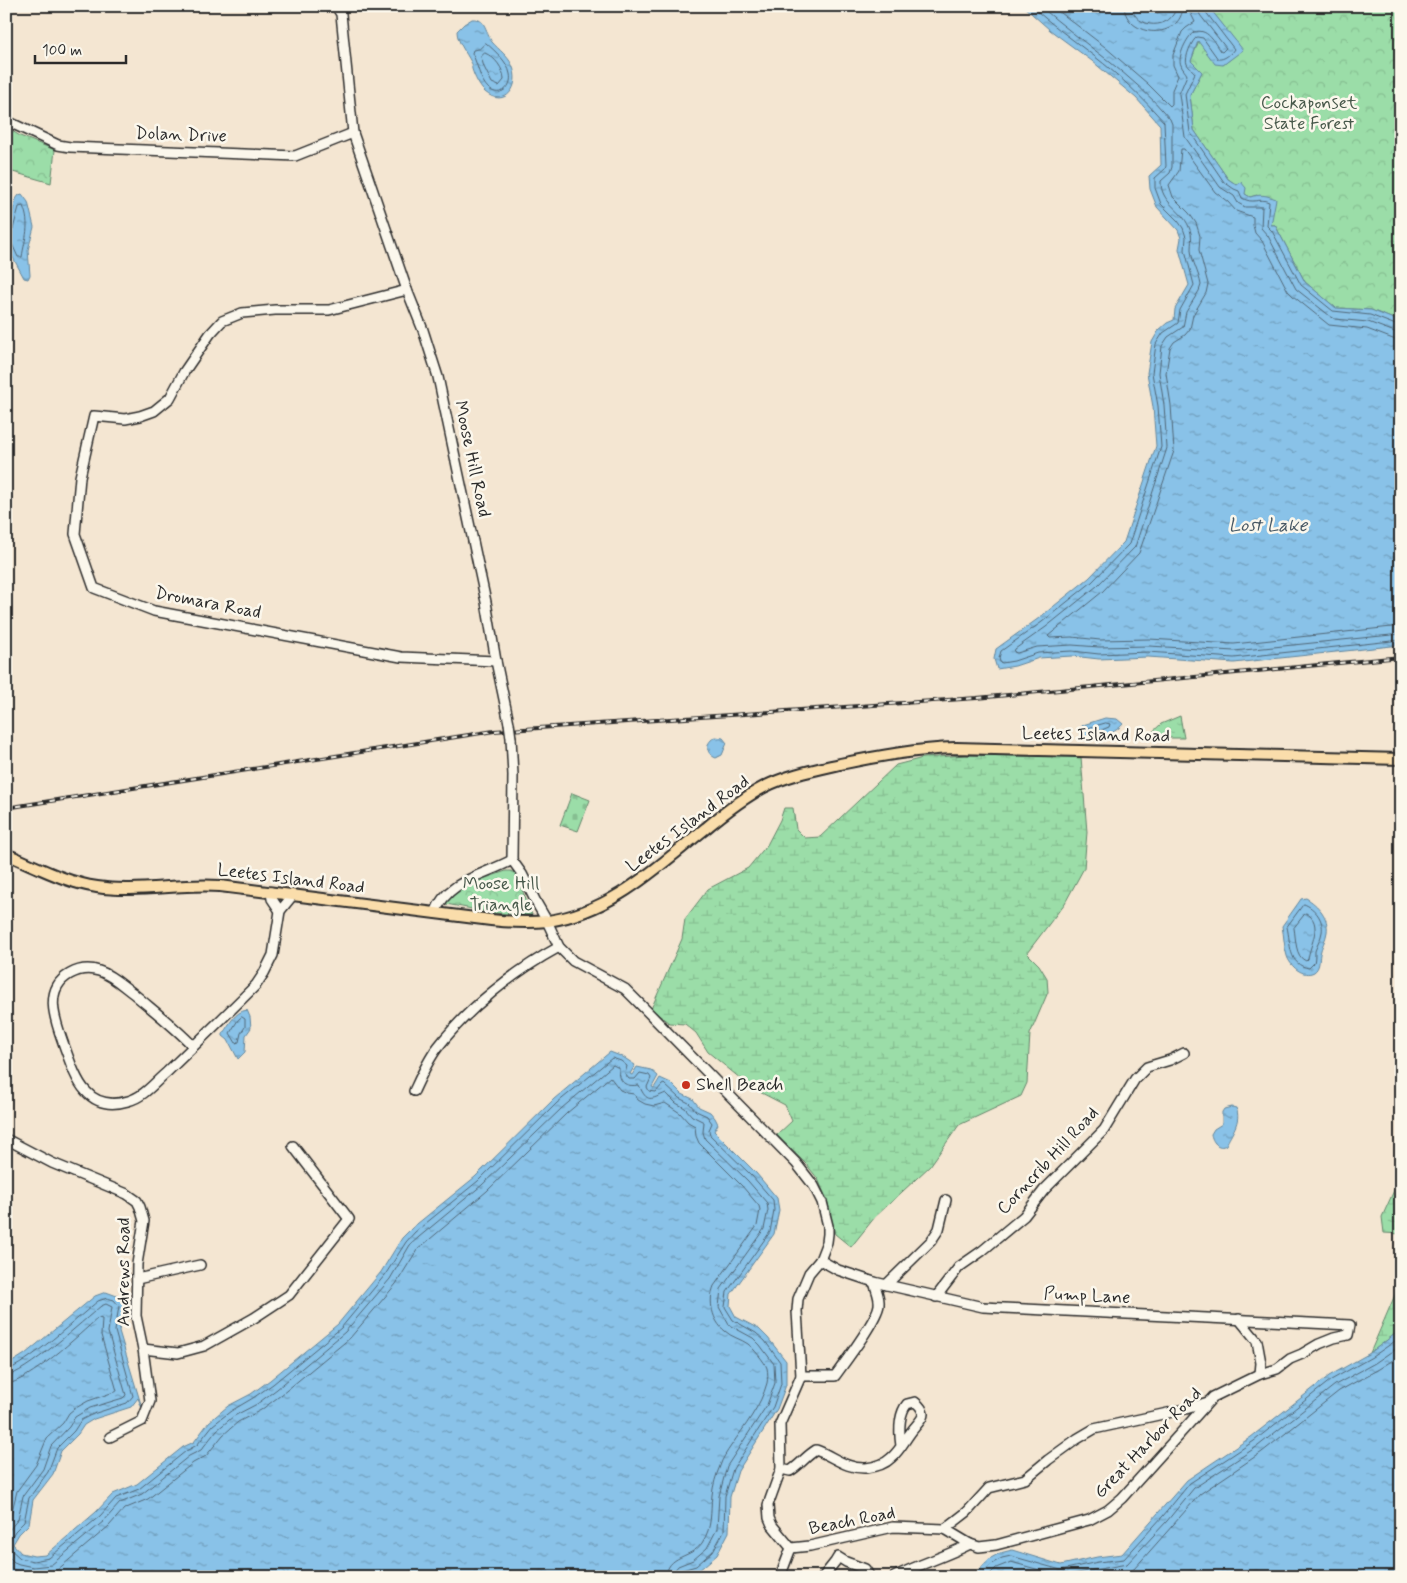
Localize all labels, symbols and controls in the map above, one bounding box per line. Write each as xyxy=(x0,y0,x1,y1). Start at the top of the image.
scale bar xyxy=(35,32,126,64)
text: 100 m xyxy=(42,41,82,61)
park label: Cockaponset State Forest xyxy=(1261,91,1358,136)
street label: Dolan Drive xyxy=(135,121,227,149)
street label: Moose Hill Road xyxy=(448,399,496,519)
water label: Lost Lake xyxy=(1229,513,1309,538)
street label: Dromara Road xyxy=(153,581,263,625)
street label: Leetes Island Road xyxy=(1022,722,1170,748)
street label: Leetes Island Road xyxy=(622,770,754,878)
street label: Leetes Island Road xyxy=(216,858,366,900)
park label: Moose Hill Triangle xyxy=(463,872,539,917)
place label: Shell Beach xyxy=(696,1073,783,1097)
marker: Shell Beach xyxy=(680,1079,692,1091)
street label: Corncrib Hill Road xyxy=(992,1102,1104,1220)
street label: Andrews Road xyxy=(112,1218,136,1326)
street label: Pump Lane xyxy=(1043,1282,1131,1310)
street label: Great Harbor Road xyxy=(1089,1382,1207,1504)
street label: Beach Road xyxy=(807,1501,897,1541)

